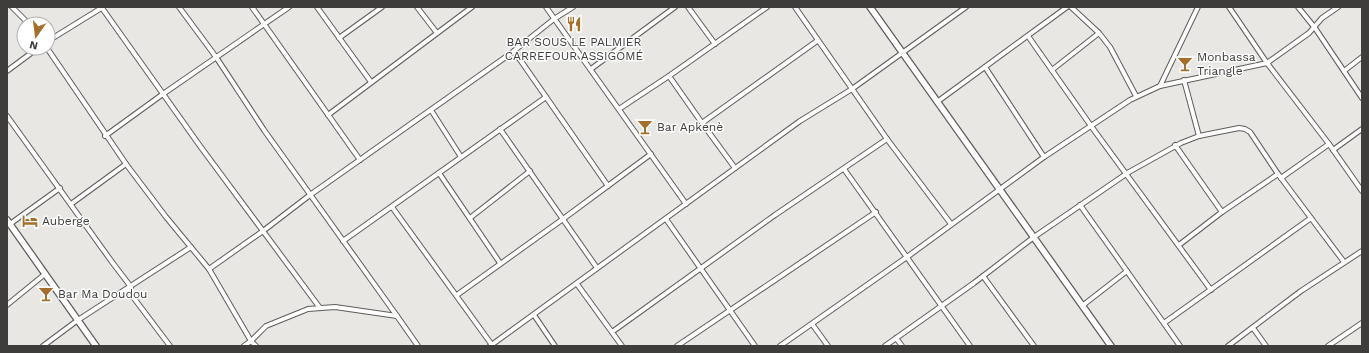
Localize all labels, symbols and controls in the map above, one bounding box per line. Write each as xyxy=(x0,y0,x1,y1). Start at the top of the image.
restaurant icon: BAR SOUS LE PALMIER CARREFOUR ASSIGOMÉ xyxy=(565,15,583,33)
north arrow xyxy=(16,16,56,56)
place label: BAR SOUS LE PALMIER CARREFOUR ASSIGOMÉ xyxy=(505,35,644,63)
text: N xyxy=(28,38,39,53)
place label: Monbassa Triangle xyxy=(1197,50,1256,78)
bar icon: Monbassa Triangle xyxy=(1176,55,1194,73)
bar icon: Bar Apkenè xyxy=(636,118,654,136)
place label: Bar Apkenè xyxy=(657,120,723,134)
hotel icon: Auberge xyxy=(21,212,39,230)
place label: Auberge xyxy=(42,214,90,228)
bar icon: Bar Ma Doudou xyxy=(37,285,55,303)
place label: Bar Ma Doudou xyxy=(58,287,148,301)

